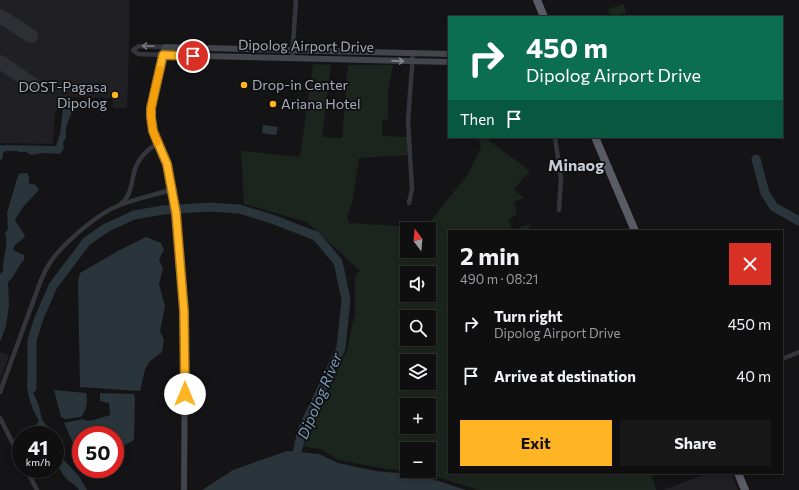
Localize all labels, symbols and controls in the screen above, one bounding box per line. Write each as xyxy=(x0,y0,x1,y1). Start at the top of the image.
text: 450 m xyxy=(526,30,608,64)
icon: right xyxy=(460,32,512,84)
street label: Dipolog Airport Drive xyxy=(238,36,374,55)
pin xyxy=(176,39,210,73)
one-way arrow xyxy=(142,43,155,50)
icon: arrive xyxy=(182,45,204,67)
one-way arrow xyxy=(391,57,404,65)
text: Dipolog Airport Drive xyxy=(526,64,701,86)
place label: Drop-in Center xyxy=(252,76,349,93)
place label: DOST-Pagasa Dipolog xyxy=(19,78,107,111)
marker: Drop-in Center xyxy=(239,80,249,90)
marker: DOST-Pagasa Dipolog xyxy=(110,90,120,100)
place label: Ariana Hotel xyxy=(281,95,361,112)
marker: Ariana Hotel xyxy=(268,99,278,109)
icon: arrive xyxy=(503,108,525,130)
text: Then xyxy=(460,110,495,128)
district label: Minaog xyxy=(548,155,604,174)
north arrow xyxy=(400,222,436,258)
map controls xyxy=(400,222,436,478)
text: 2 min xyxy=(460,241,520,270)
button: close xyxy=(729,243,771,285)
button: sound xyxy=(400,266,436,302)
text: 490 m · 08:21 xyxy=(460,271,538,287)
text: Turn right xyxy=(494,307,563,325)
button: search xyxy=(400,310,436,346)
icon: right xyxy=(460,313,482,335)
text: 450 m xyxy=(728,315,771,333)
text: Dipolog Airport Drive xyxy=(494,325,620,341)
water label: Dipolog River xyxy=(293,349,346,441)
button: layers xyxy=(400,354,436,390)
icon: arrive xyxy=(460,365,482,387)
text: Arrive at destination xyxy=(494,367,636,385)
text: 40 m xyxy=(736,367,771,385)
position arrow xyxy=(164,373,206,415)
button: + xyxy=(400,398,436,434)
button: Exit xyxy=(460,420,612,466)
button: Share xyxy=(620,420,771,466)
speed limit sign: 50 xyxy=(72,426,124,478)
text: 41 xyxy=(28,435,48,459)
button: − xyxy=(400,442,436,478)
text: km/h xyxy=(26,456,50,468)

